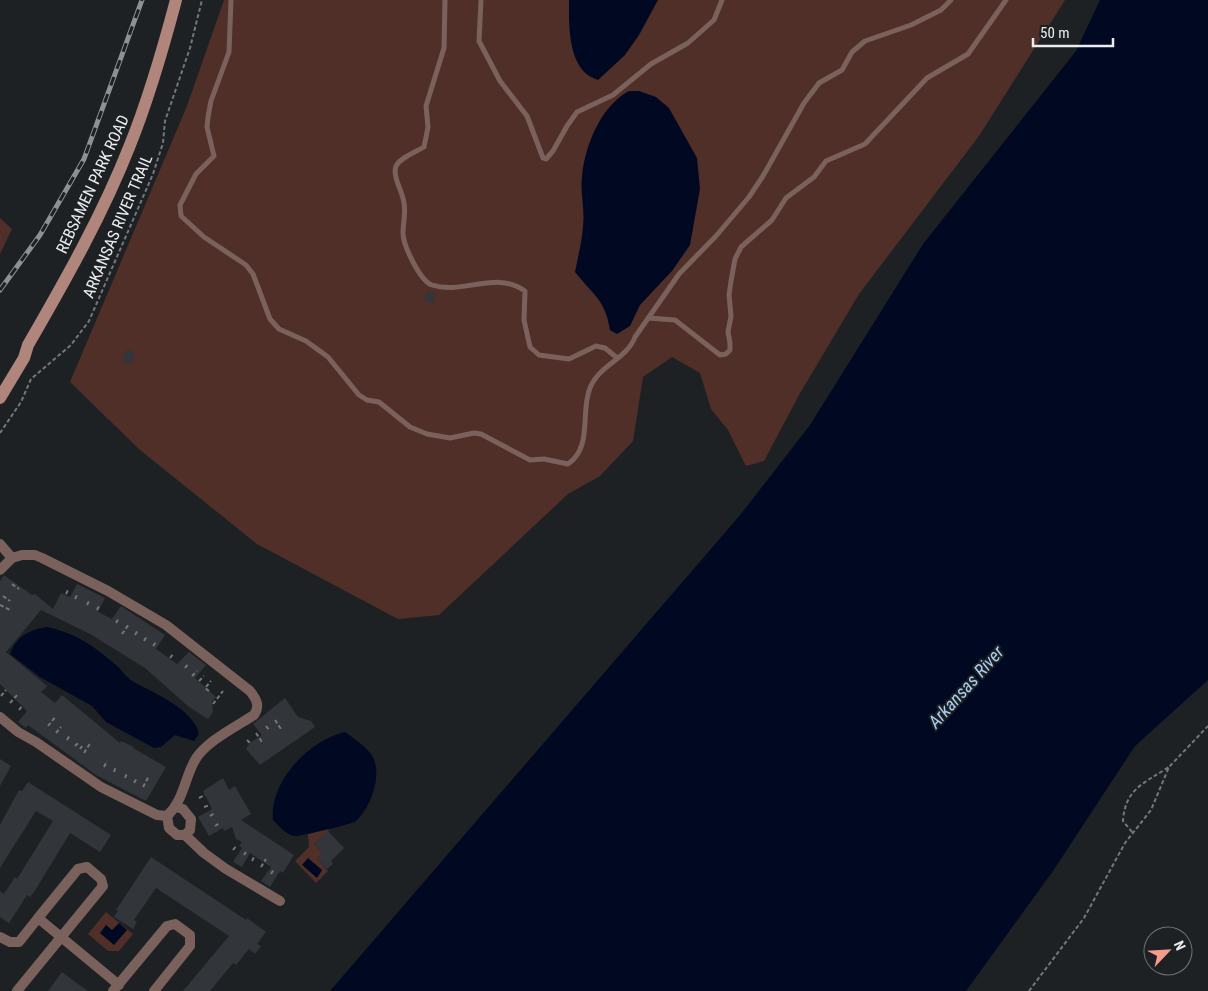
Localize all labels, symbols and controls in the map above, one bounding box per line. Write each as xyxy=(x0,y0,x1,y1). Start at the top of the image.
scale bar xyxy=(1033,15,1113,47)
text: 50 m xyxy=(1040,24,1070,42)
street label: REBSAMEN PARK ROAD xyxy=(52,112,133,256)
street label: ARKANSAS RIVER TRAIL xyxy=(79,151,156,301)
water label: Arkansas River xyxy=(923,641,1008,733)
north arrow xyxy=(1143,926,1193,976)
text: N xyxy=(1171,938,1189,953)

